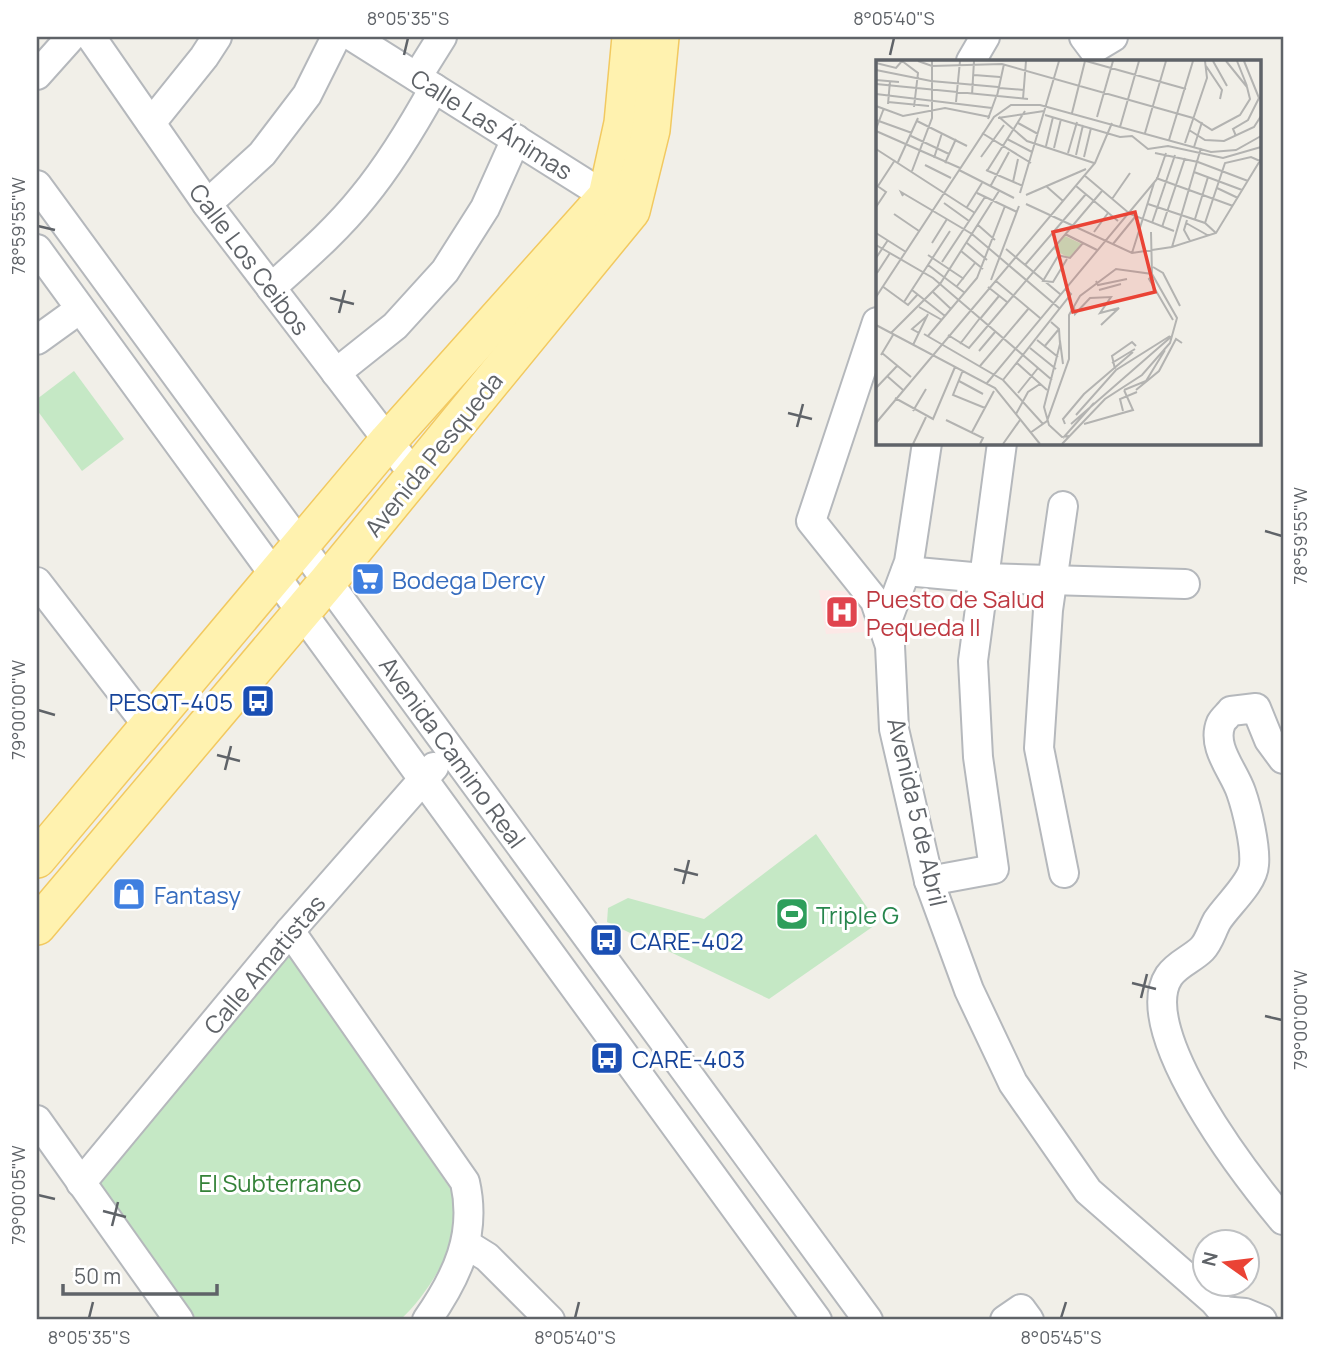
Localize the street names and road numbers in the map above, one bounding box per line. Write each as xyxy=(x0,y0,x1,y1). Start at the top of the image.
street label: Calle Las Ánimas xyxy=(405,61,579,187)
street label: Calle Los Ceibos xyxy=(182,176,318,342)
street label: Avenida Pesqueda xyxy=(356,365,510,543)
street label: Avenida Camino Real xyxy=(372,650,534,854)
street label: Avenida 5 de Abril xyxy=(880,714,956,910)
street label: Calle Amatistas xyxy=(196,887,332,1041)

